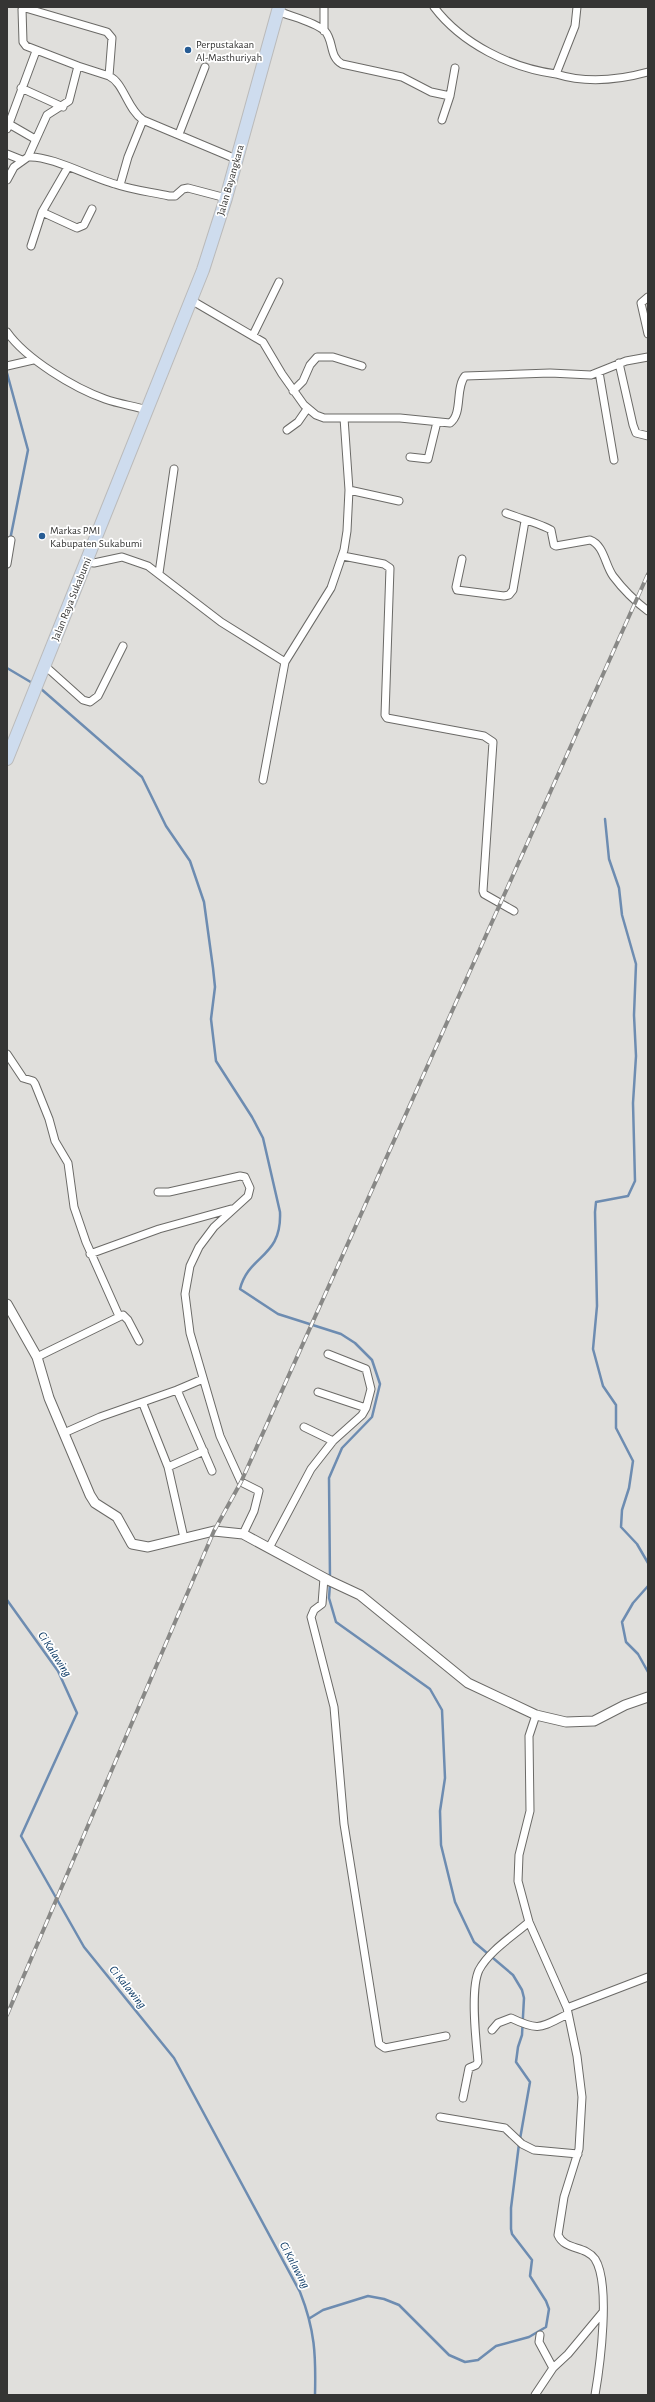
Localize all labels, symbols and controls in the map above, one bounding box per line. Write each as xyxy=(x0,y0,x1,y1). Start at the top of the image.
place label: Perpustakaan Al-Masthuriyah xyxy=(196,39,262,63)
marker: Perpustakaan Al-Masthuriyah xyxy=(183,45,193,55)
street label: Jalan Bayangkara xyxy=(215,143,246,217)
place label: Markas PMI Kabupaten Sukabumi xyxy=(50,525,142,549)
marker: Markas PMI Kabupaten Sukabumi xyxy=(37,531,47,541)
street label: Jalan Raya Sukabumi xyxy=(50,556,93,643)
water label: Ci Kalawing xyxy=(36,1629,74,1679)
water label: Ci Kalawing xyxy=(107,1963,149,2011)
water label: Ci Kalawing xyxy=(278,2240,312,2290)

